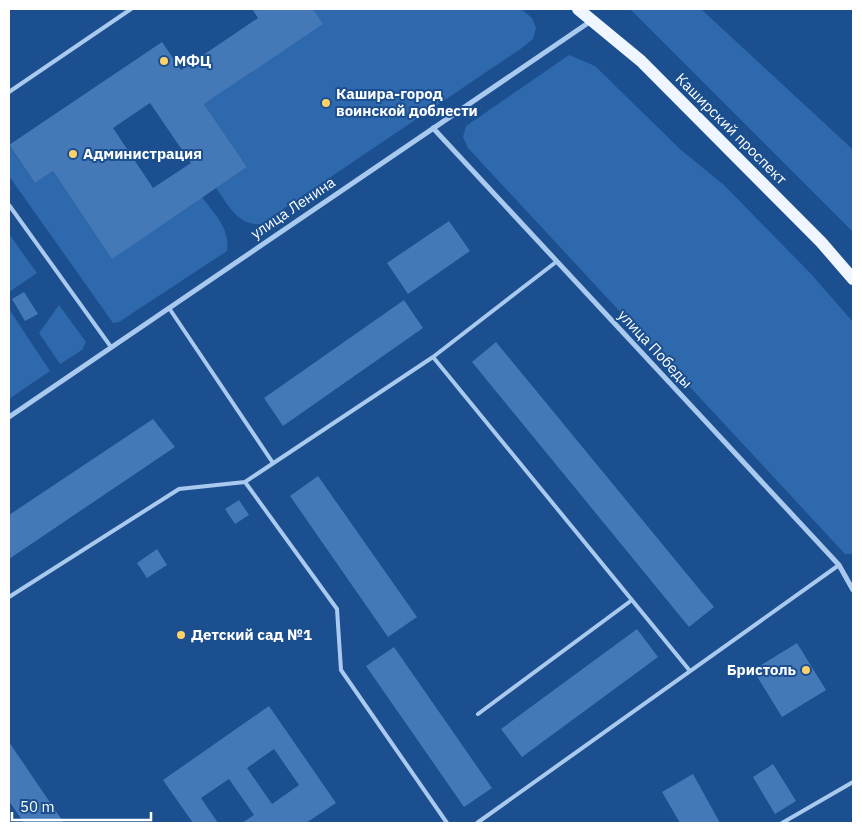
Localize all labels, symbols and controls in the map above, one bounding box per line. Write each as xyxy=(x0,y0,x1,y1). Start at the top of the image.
place label: МФЦ xyxy=(174,51,212,70)
marker: МФЦ xyxy=(158,55,170,67)
street label: Каширский проспект xyxy=(672,69,791,188)
place label: Кашира-город воинской доблести xyxy=(336,84,478,120)
marker: Кашира-город воинской доблести xyxy=(320,97,332,109)
place label: Администрация xyxy=(83,144,202,163)
marker: Администрация xyxy=(67,148,79,160)
street label: улица Ленина xyxy=(247,172,339,243)
street label: улица Победы xyxy=(614,305,697,392)
place label: Детский сад №1 xyxy=(191,625,312,644)
marker: Детский сад №1 xyxy=(175,629,187,641)
place label: Бристоль xyxy=(727,660,797,679)
marker: Бристоль xyxy=(800,664,812,676)
scale bar xyxy=(12,790,151,822)
text: 50 m xyxy=(20,797,55,816)

